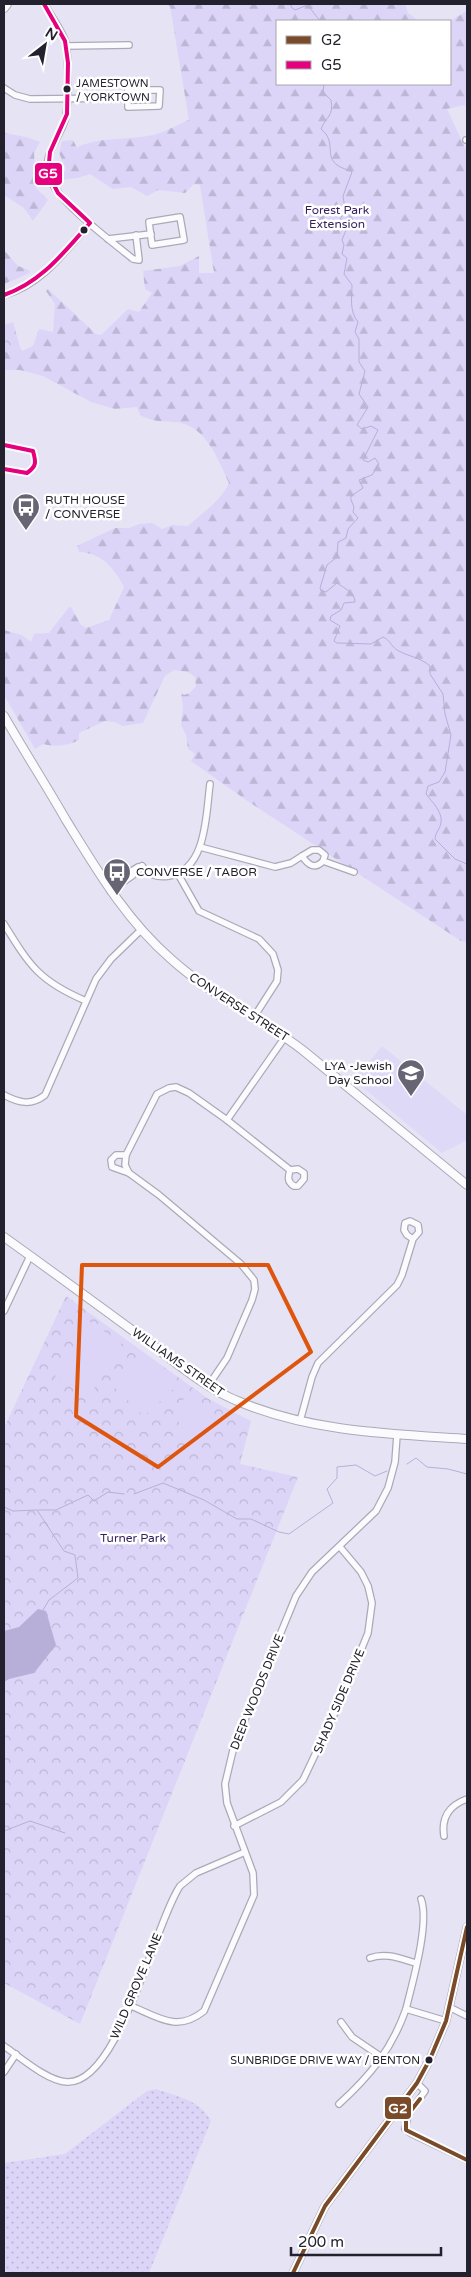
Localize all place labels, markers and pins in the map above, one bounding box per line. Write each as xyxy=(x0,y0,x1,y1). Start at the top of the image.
place label: JAMESTOWN / YORKTOWN xyxy=(76,77,150,104)
marker: JAMESTOWN / YORKTOWN xyxy=(62,84,72,94)
unlabelled marker xyxy=(79,225,89,235)
bus stop icon: RUTH HOUSE / CONVERSE xyxy=(11,492,41,531)
place label: RUTH HOUSE / CONVERSE xyxy=(45,493,125,521)
bus stop icon: CONVERSE / TABOR xyxy=(102,857,132,896)
place label: CONVERSE / TABOR xyxy=(136,865,257,879)
school or university icon: LYA -Jewish Day School xyxy=(396,1058,426,1097)
place label: LYA -Jewish Day School xyxy=(324,1059,392,1087)
place label: SUNBRIDGE DRIVE WAY / BENTON xyxy=(230,2054,420,2067)
marker: SUNBRIDGE DRIVE WAY / BENTON xyxy=(424,2055,434,2065)

